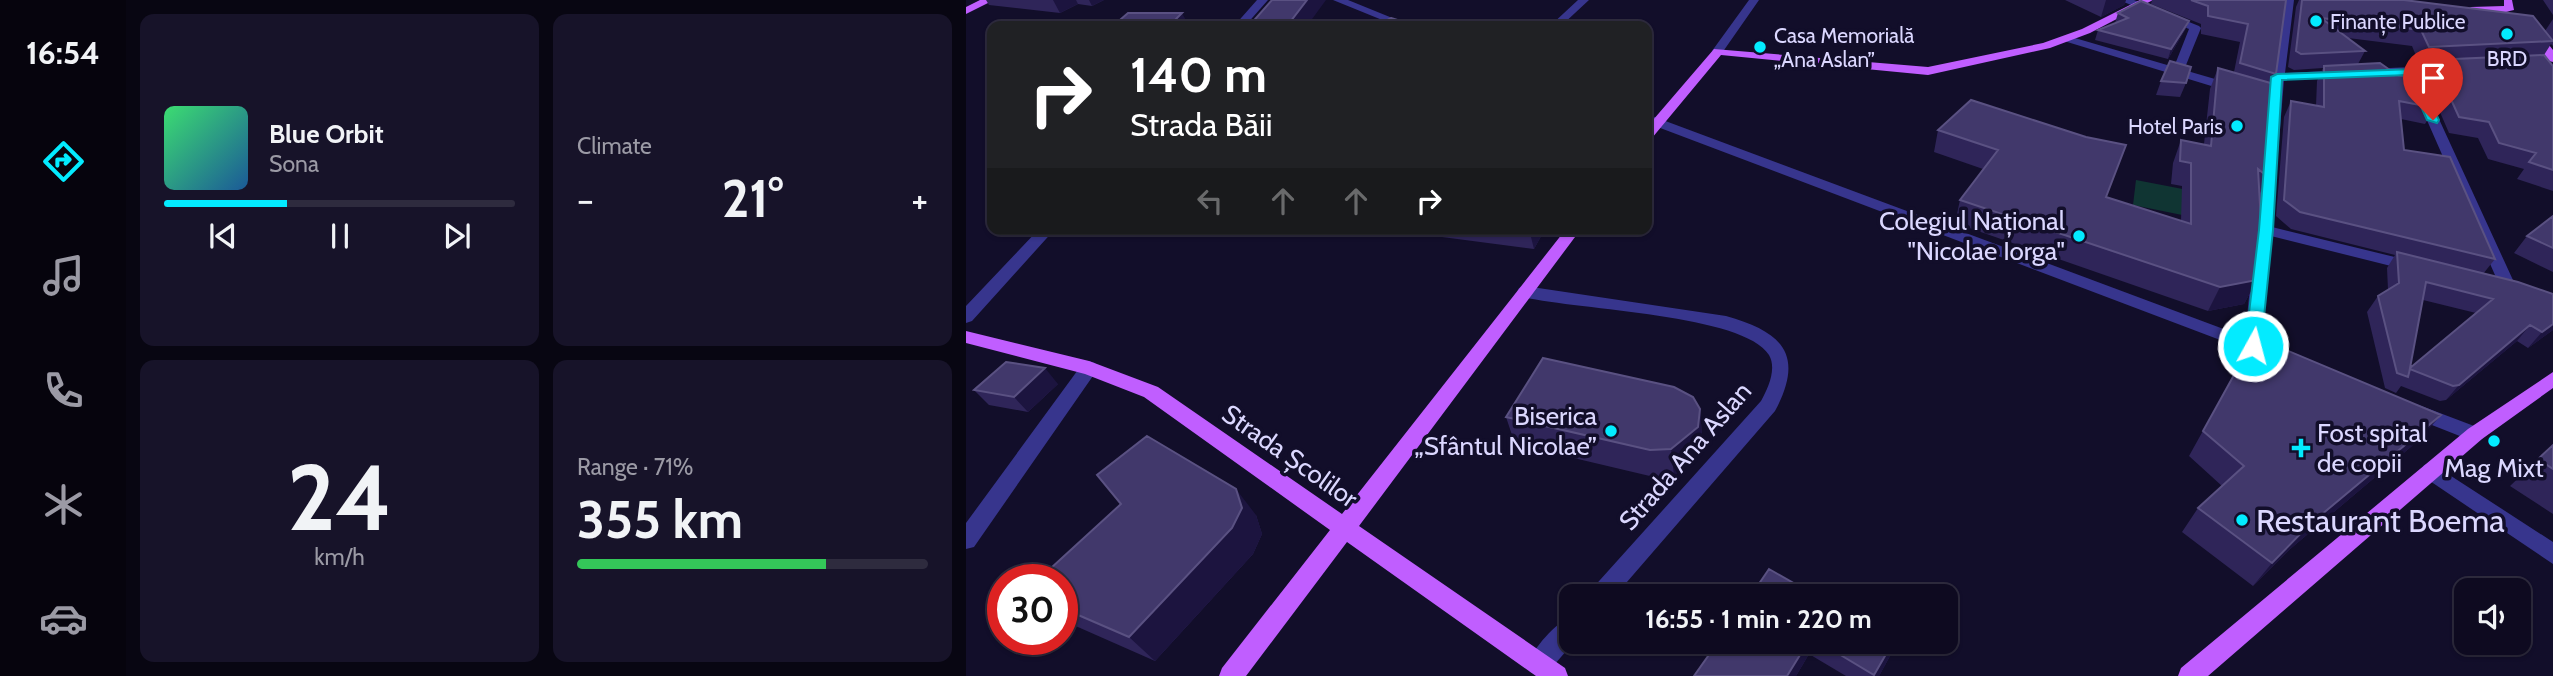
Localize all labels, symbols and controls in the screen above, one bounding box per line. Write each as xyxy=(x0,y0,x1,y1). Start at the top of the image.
place label: Finanțe Publice xyxy=(2330,9,2466,36)
marker: Finanțe Publice xyxy=(2308,13,2324,29)
place label: Casa Memorială „Ana Aslan” xyxy=(1774,23,1914,72)
marker: BRD xyxy=(2499,26,2515,42)
text: 16:54 xyxy=(26,33,100,72)
marker: Casa Memorială „Ana Aslan” xyxy=(1752,39,1768,55)
text: 140 m xyxy=(1130,45,1267,104)
place label: BRD xyxy=(2487,46,2527,71)
pin xyxy=(2403,48,2463,120)
icon: right xyxy=(1015,49,1106,140)
icon: arrive xyxy=(2414,59,2452,97)
text: Strada Băii xyxy=(1130,105,1273,144)
place label: Hotel Paris xyxy=(2128,114,2223,139)
text: Blue Orbit xyxy=(269,118,384,150)
marker: Hotel Paris xyxy=(2229,118,2245,134)
text: Climate xyxy=(577,132,652,160)
icon: directions xyxy=(39,137,88,186)
text: Sona xyxy=(269,150,319,178)
text: 21° xyxy=(722,167,783,230)
text: − xyxy=(577,176,594,223)
text: + xyxy=(911,176,928,223)
icon: left xyxy=(1191,182,1229,220)
icon: ahead xyxy=(1264,182,1302,220)
icon: ahead xyxy=(1337,182,1375,220)
icon: right xyxy=(1410,182,1448,220)
place label: Colegiul Național "Nicolae Iorga" xyxy=(1879,205,2065,267)
icon: previous xyxy=(204,217,242,255)
icon: pause xyxy=(321,217,359,255)
icon: next xyxy=(438,217,476,255)
marker: Colegiul Național "Nicolae Iorga" xyxy=(2071,228,2087,244)
icon: music xyxy=(39,251,88,300)
position arrow xyxy=(2216,309,2290,383)
icon: phone xyxy=(39,366,88,415)
street label: Strada Ana Aslan xyxy=(1612,375,1758,537)
street label: Strada Școlilor xyxy=(1215,398,1365,516)
place label: Biserica „Sfântul Nicolae” xyxy=(1415,400,1598,462)
place label: Fost spital de copii xyxy=(2317,417,2427,479)
marker: Biserica „Sfântul Nicolae” xyxy=(1603,423,1619,439)
marker: Mag Mixt xyxy=(2486,433,2502,449)
marker: Fost spital de copii xyxy=(2291,438,2311,458)
text: 24 xyxy=(287,442,392,553)
place label: Mag Mixt xyxy=(2444,452,2544,484)
text: Range · 71% xyxy=(577,453,693,481)
icon: climate xyxy=(39,480,88,529)
text: 355 km xyxy=(577,488,743,551)
place label: Restaurant Boema xyxy=(2256,501,2505,540)
marker: Restaurant Boema xyxy=(2234,512,2250,528)
text: km/h xyxy=(314,543,365,571)
speed limit sign: 30 xyxy=(987,564,1078,655)
map controls xyxy=(2454,578,2531,655)
button: sound xyxy=(2454,578,2531,655)
icon: car xyxy=(39,594,88,643)
text: 16:55 · 1 min · 220 m xyxy=(1645,603,1872,635)

